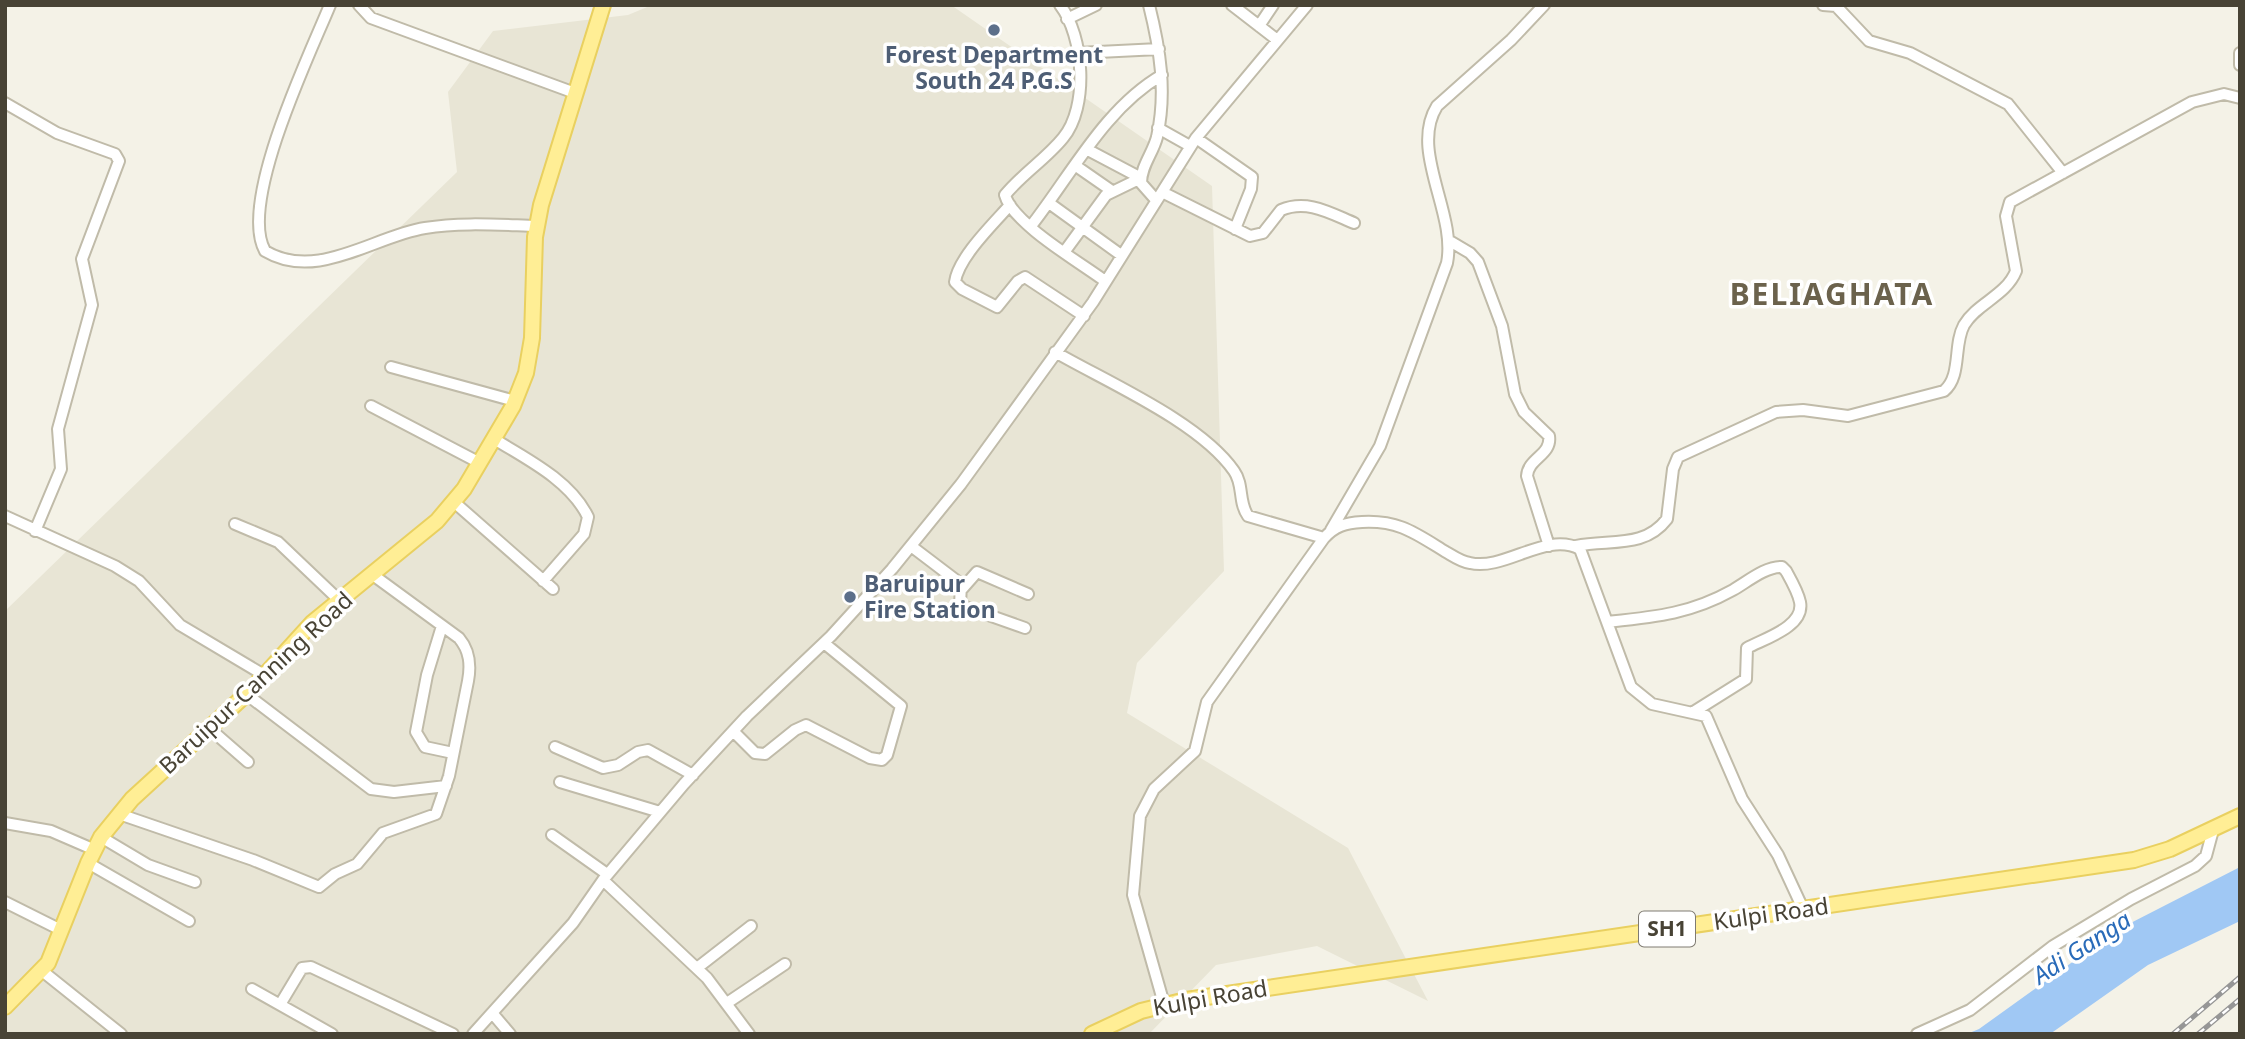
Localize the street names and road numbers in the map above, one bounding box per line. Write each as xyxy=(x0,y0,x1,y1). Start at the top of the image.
street label: Baruipur-Canning Road xyxy=(151,584,359,781)
street label: Kulpi Road xyxy=(1711,889,1830,937)
road number: SH1 xyxy=(1639,912,1695,946)
street label: Kulpi Road xyxy=(1150,971,1270,1023)

